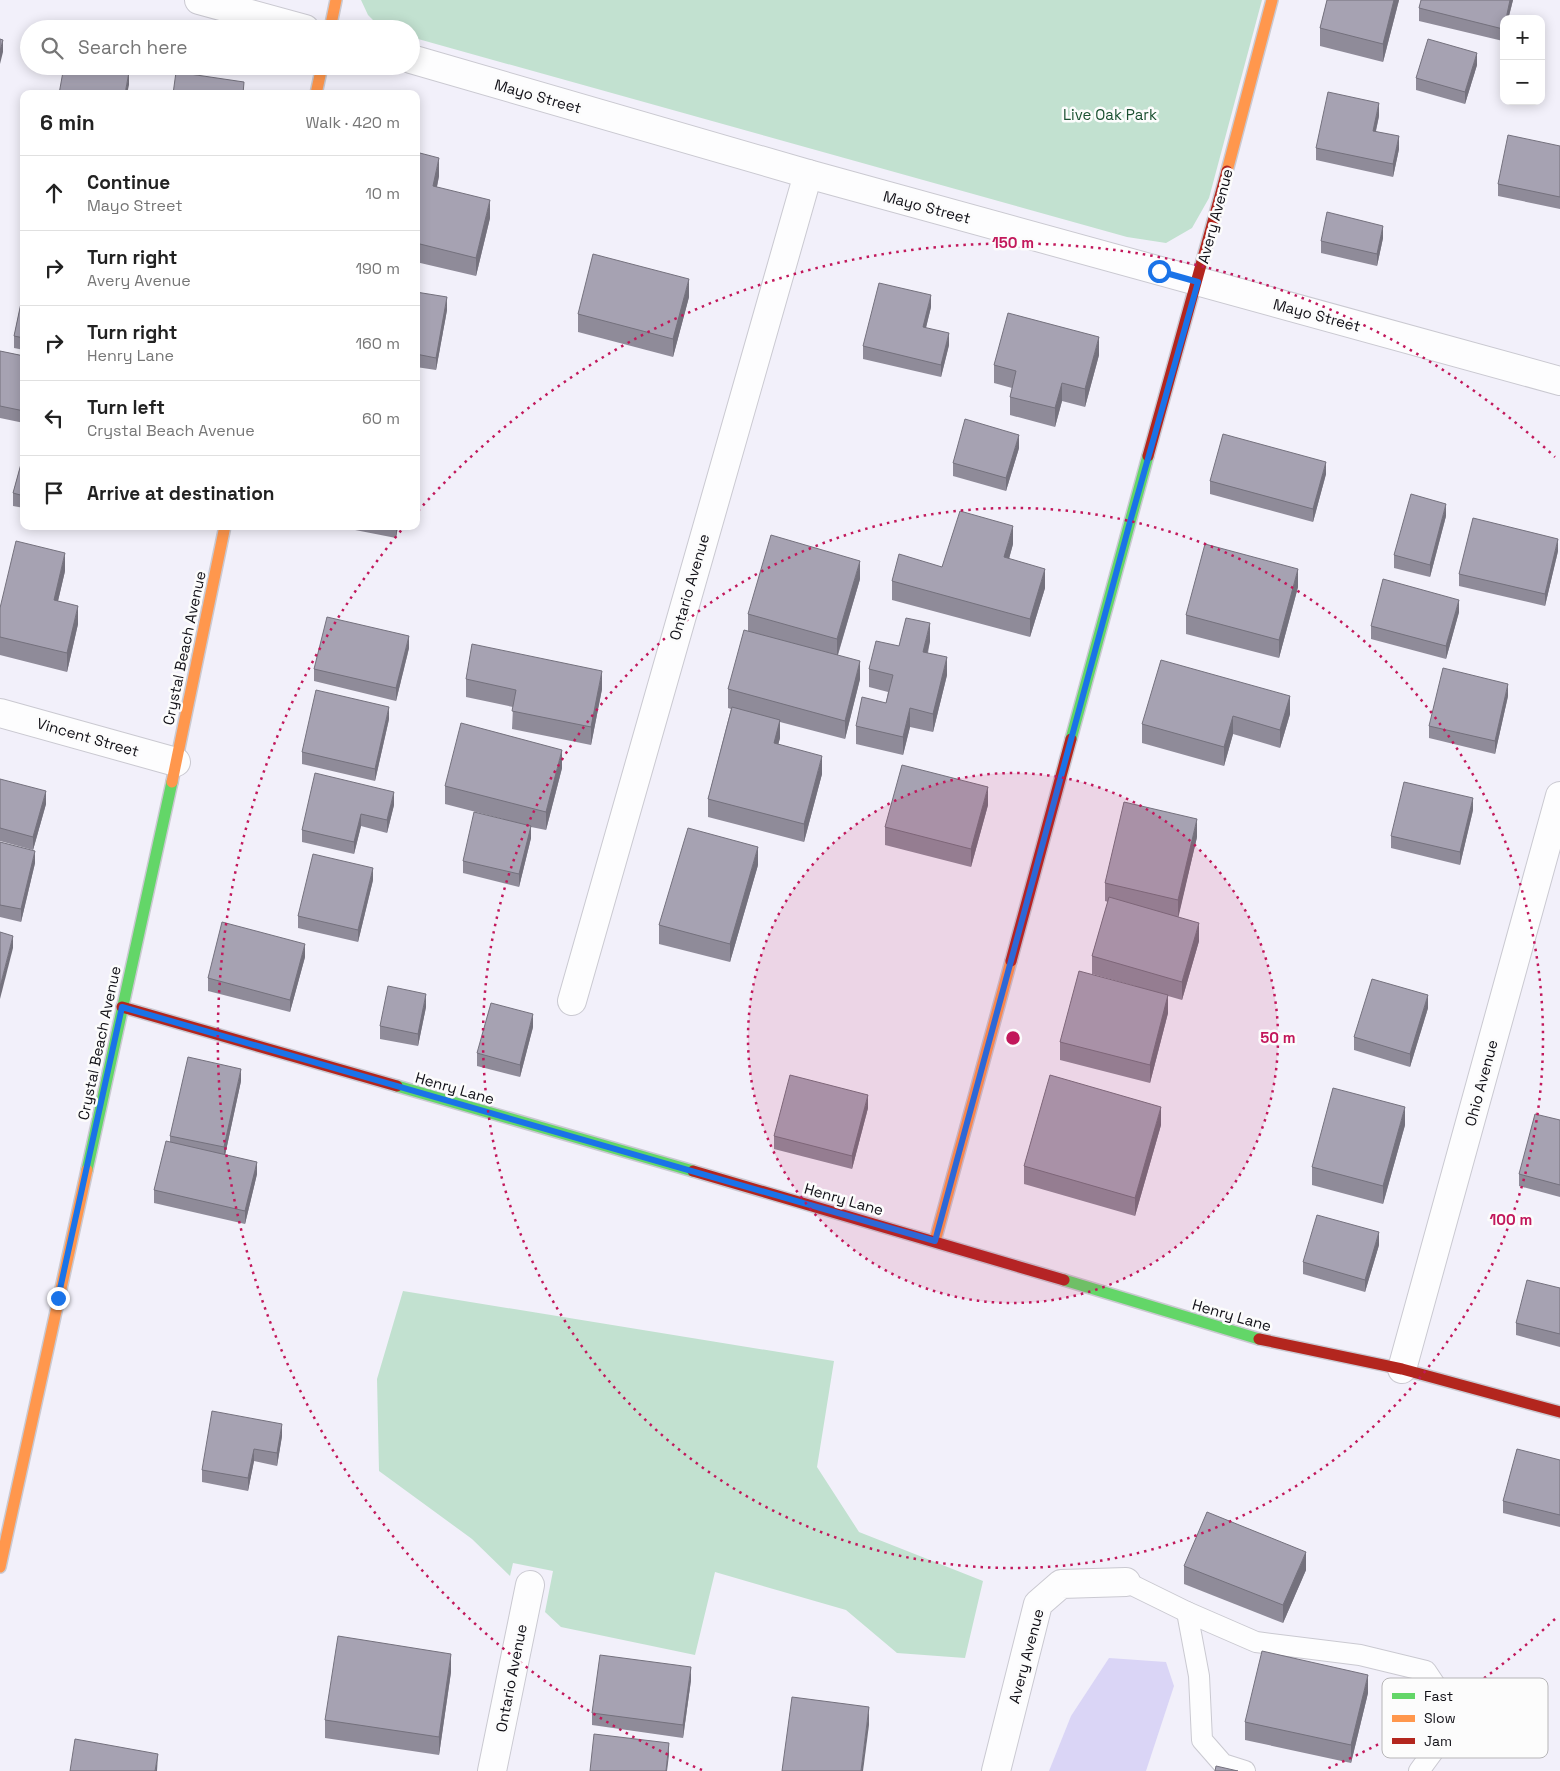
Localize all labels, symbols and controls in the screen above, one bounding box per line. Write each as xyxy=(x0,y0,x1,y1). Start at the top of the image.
map controls xyxy=(1500,15,1545,105)
button: + xyxy=(1500,15,1545,60)
search box xyxy=(20,20,420,75)
icon: search xyxy=(38,34,66,62)
text: Search here xyxy=(78,35,188,60)
button: − xyxy=(1500,60,1545,105)
street label: Mayo Street xyxy=(492,75,584,118)
park label: Live Oak Park xyxy=(1063,105,1157,124)
text: 6 min xyxy=(40,109,95,136)
text: Walk · 420 m xyxy=(305,112,400,133)
street label: Avery Avenue xyxy=(1193,166,1237,265)
text: Continue xyxy=(87,170,170,195)
icon: ahead xyxy=(40,179,68,207)
text: 10 m xyxy=(365,183,400,204)
street label: Mayo Street xyxy=(881,186,973,228)
text: Mayo Street xyxy=(87,195,183,216)
text: 150 m xyxy=(992,233,1034,252)
text: Turn right xyxy=(87,245,177,270)
icon: right xyxy=(40,254,68,282)
text: 190 m xyxy=(355,258,400,279)
route start xyxy=(1148,260,1171,283)
text: Avery Avenue xyxy=(87,270,191,291)
street label: Mayo Street xyxy=(1271,294,1363,336)
text: Turn right xyxy=(87,320,177,345)
icon: right xyxy=(40,329,68,357)
text: 160 m xyxy=(355,333,400,354)
text: Henry Lane xyxy=(87,345,174,366)
text: Turn left xyxy=(87,395,165,420)
icon: left xyxy=(40,404,68,432)
text: 60 m xyxy=(362,408,400,429)
text: Crystal Beach Avenue xyxy=(87,420,255,441)
icon: arrive xyxy=(40,479,68,507)
text: Arrive at destination xyxy=(87,481,275,506)
street label: Ontario Avenue xyxy=(665,532,713,642)
street label: Crystal Beach Avenue xyxy=(158,569,210,727)
street label: Vincent Street xyxy=(35,713,141,761)
street label: Crystal Beach Avenue xyxy=(73,964,125,1122)
text: 50 m xyxy=(1260,1028,1296,1047)
centre of rings xyxy=(1004,1029,1022,1047)
street label: Ohio Avenue xyxy=(1460,1038,1502,1128)
street label: Henry Lane xyxy=(413,1068,497,1108)
street label: Henry Lane xyxy=(802,1179,886,1219)
text: 100 m xyxy=(1490,1210,1532,1229)
route end xyxy=(47,1287,70,1310)
street label: Henry Lane xyxy=(1190,1295,1274,1335)
street label: Avery Avenue xyxy=(1004,1606,1048,1705)
street label: Ontario Avenue xyxy=(491,1622,531,1734)
legend xyxy=(1382,1678,1548,1758)
text: Fast xyxy=(1424,1687,1453,1705)
text: Slow xyxy=(1424,1709,1456,1727)
text: Jam xyxy=(1424,1732,1452,1750)

